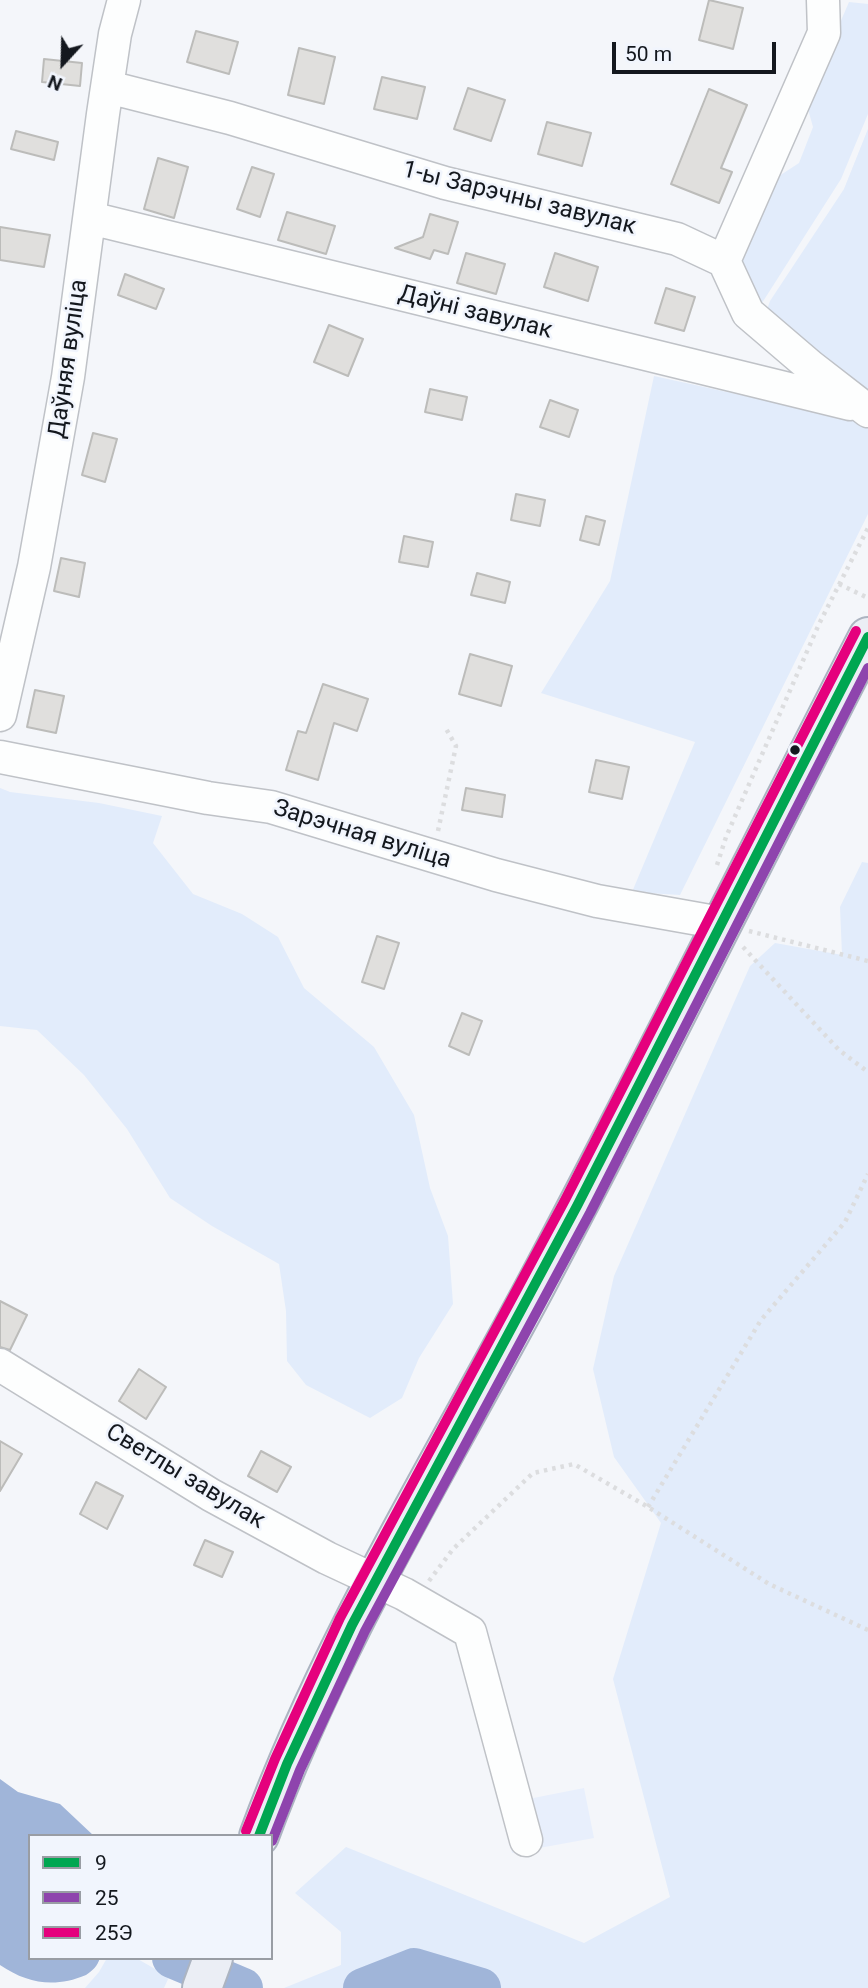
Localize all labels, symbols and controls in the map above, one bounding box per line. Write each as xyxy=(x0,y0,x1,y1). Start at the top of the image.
north arrow xyxy=(28,28,98,98)
scale bar xyxy=(616,28,780,72)
text: 50 m xyxy=(625,42,672,66)
text: N xyxy=(44,70,65,96)
street label: 1-ы Зарэчны завулак xyxy=(399,156,639,242)
street label: Даўняя вуліца xyxy=(44,278,94,440)
street label: Даўні завулак xyxy=(395,280,555,346)
unlabelled marker xyxy=(788,743,802,757)
street label: Зарэчная вуліца xyxy=(270,794,454,876)
street label: Светлы завулак xyxy=(100,1418,270,1536)
legend xyxy=(28,1834,273,1960)
text: 9 xyxy=(95,1851,107,1875)
text: 25 xyxy=(95,1886,119,1910)
text: 25Э xyxy=(95,1921,133,1945)

